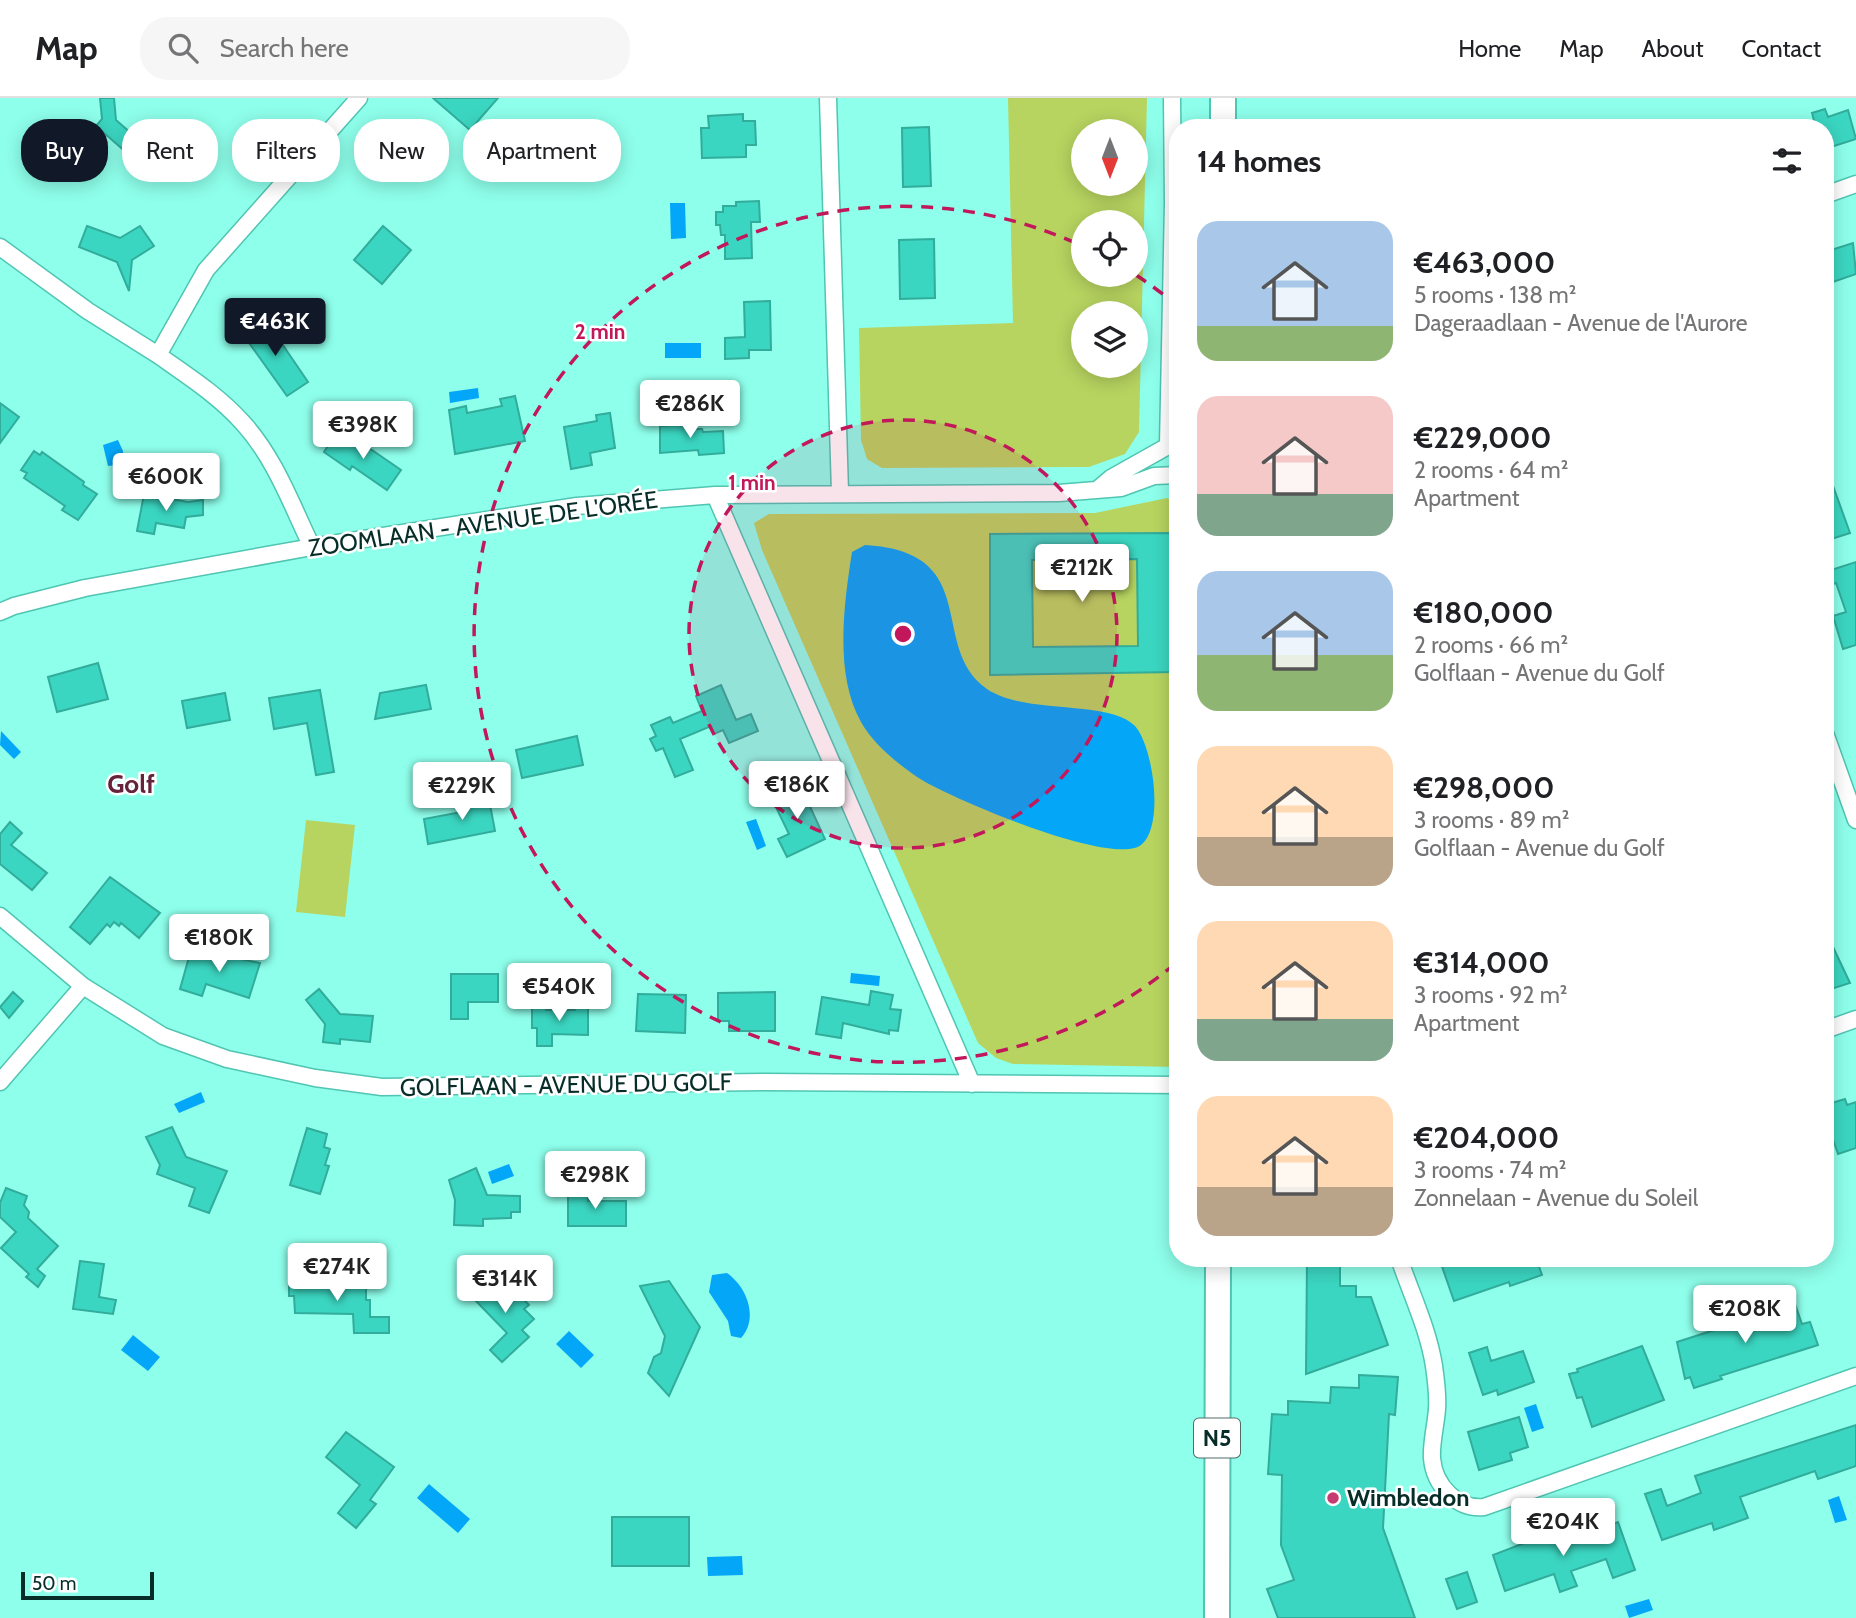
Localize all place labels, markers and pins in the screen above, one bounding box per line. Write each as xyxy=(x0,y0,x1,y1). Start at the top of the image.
pin: €463K xyxy=(226,299,324,358)
pin: €286K xyxy=(641,380,739,440)
pin: €398K xyxy=(314,402,412,461)
pin: €600K xyxy=(117,454,215,513)
pin: €212K xyxy=(1033,545,1131,604)
centre of rings xyxy=(891,622,915,646)
pin: €229K xyxy=(413,762,511,822)
pin: €186K xyxy=(748,762,846,821)
pin: €180K xyxy=(170,914,268,974)
pin: €540K xyxy=(510,964,608,1023)
pin: €298K xyxy=(546,1152,644,1211)
pin: €274K xyxy=(288,1244,386,1303)
pin: €314K xyxy=(456,1256,554,1315)
pin: €208K xyxy=(1696,1286,1794,1345)
place label: Wimbledon xyxy=(1347,1483,1470,1512)
marker: Wimbledon xyxy=(1325,1490,1341,1506)
pin: €204K xyxy=(1514,1498,1612,1558)

